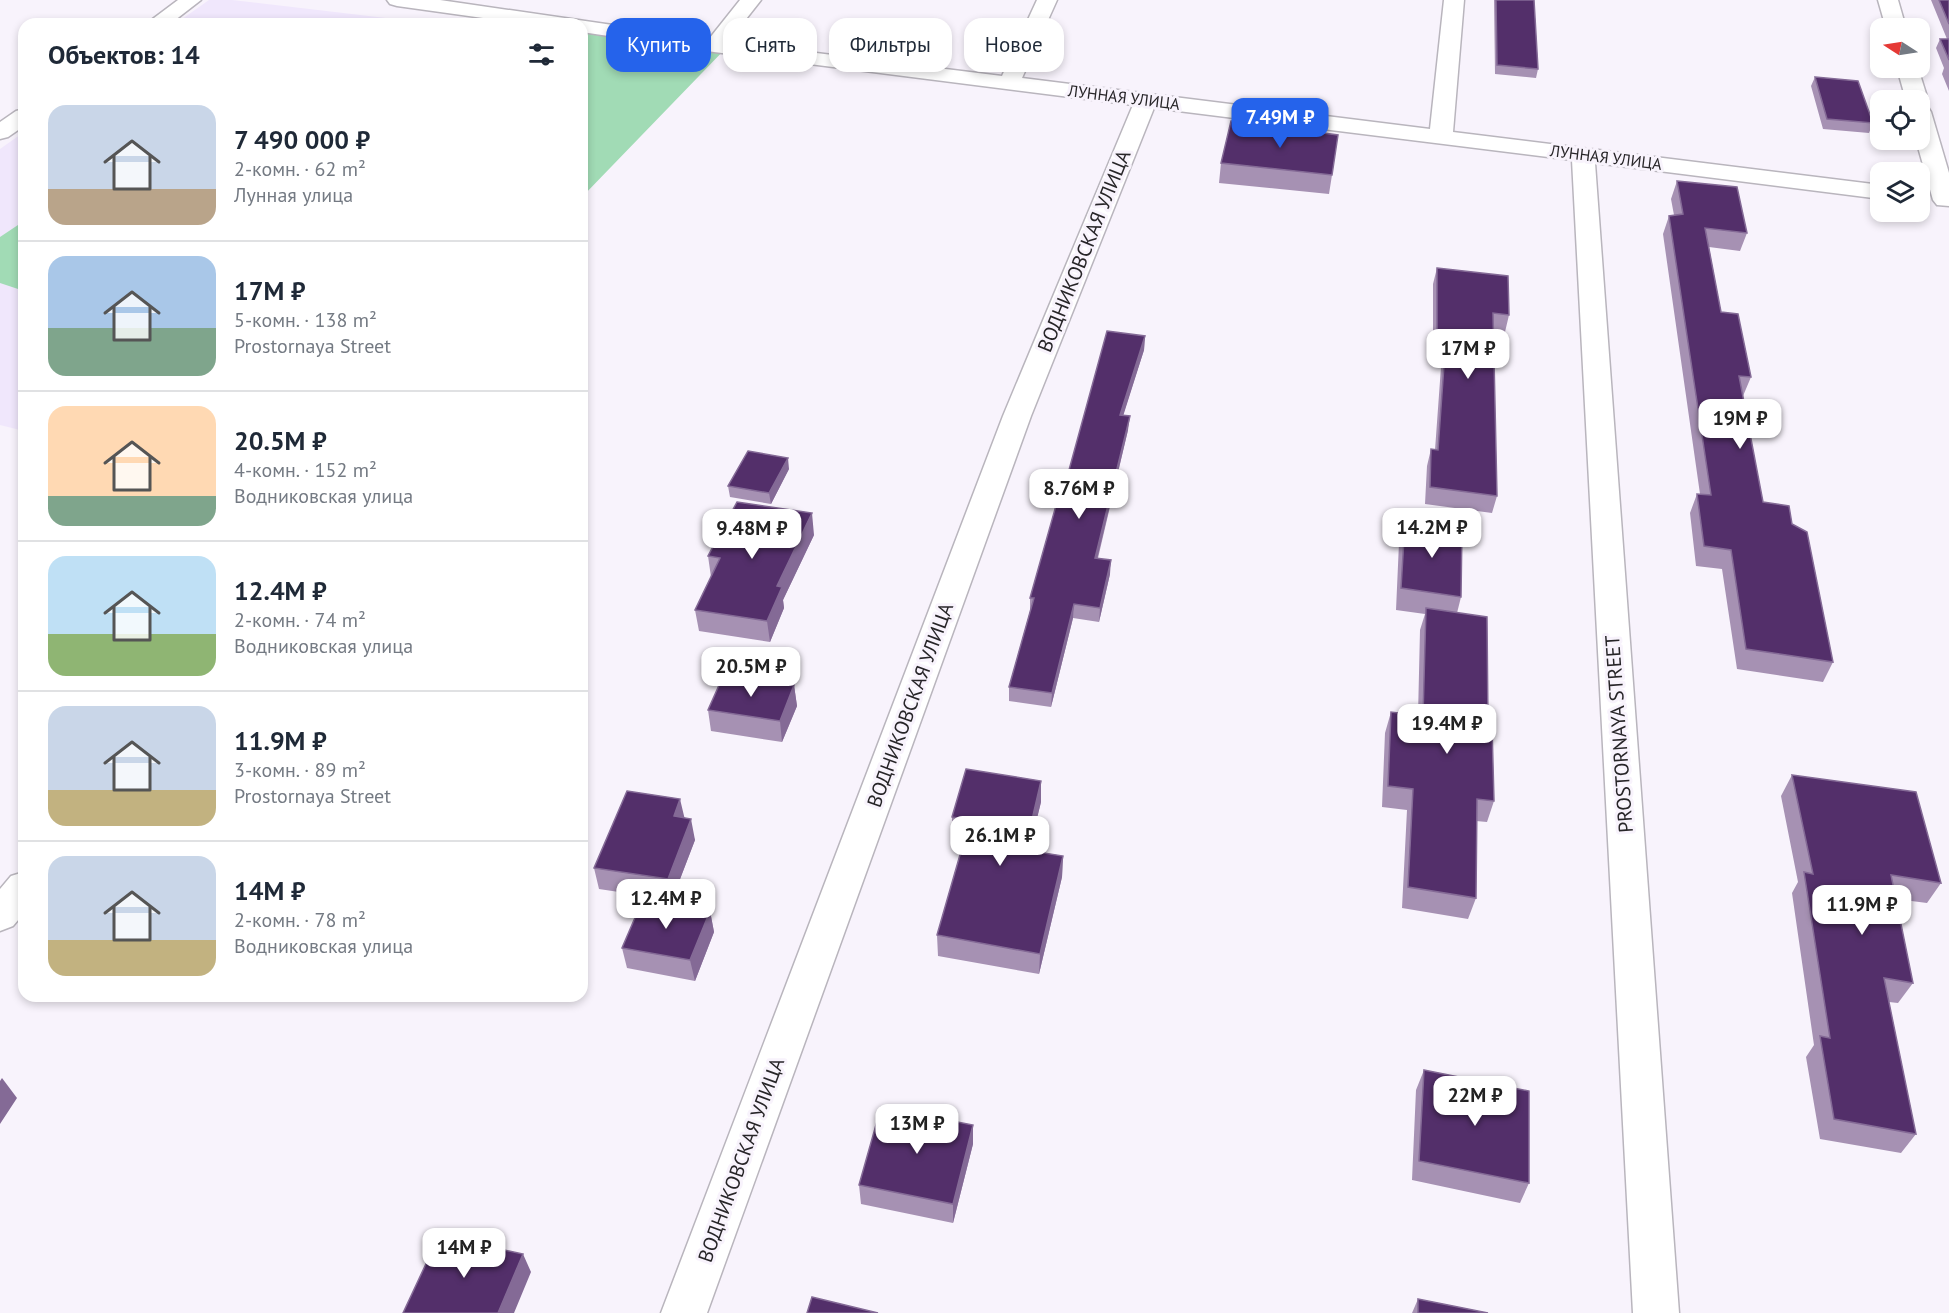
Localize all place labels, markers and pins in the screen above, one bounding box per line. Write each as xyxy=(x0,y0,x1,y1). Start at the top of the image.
pin: 7.49M ₽ xyxy=(1225,98,1335,149)
pin: 17M ₽ xyxy=(1426,329,1510,380)
pin: 19M ₽ xyxy=(1698,399,1782,450)
pin: 8.76M ₽ xyxy=(1024,469,1134,520)
pin: 14.2M ₽ xyxy=(1377,508,1487,559)
pin: 9.48M ₽ xyxy=(697,509,807,560)
pin: 20.5M ₽ xyxy=(696,647,806,698)
pin: 19.4M ₽ xyxy=(1392,704,1502,755)
pin: 26.1M ₽ xyxy=(945,816,1055,867)
pin: 12.4M ₽ xyxy=(611,879,721,930)
pin: 11.9M ₽ xyxy=(1807,885,1917,936)
pin: 22M ₽ xyxy=(1433,1076,1517,1127)
pin: 13M ₽ xyxy=(875,1104,959,1155)
pin: 14M ₽ xyxy=(422,1228,506,1279)

